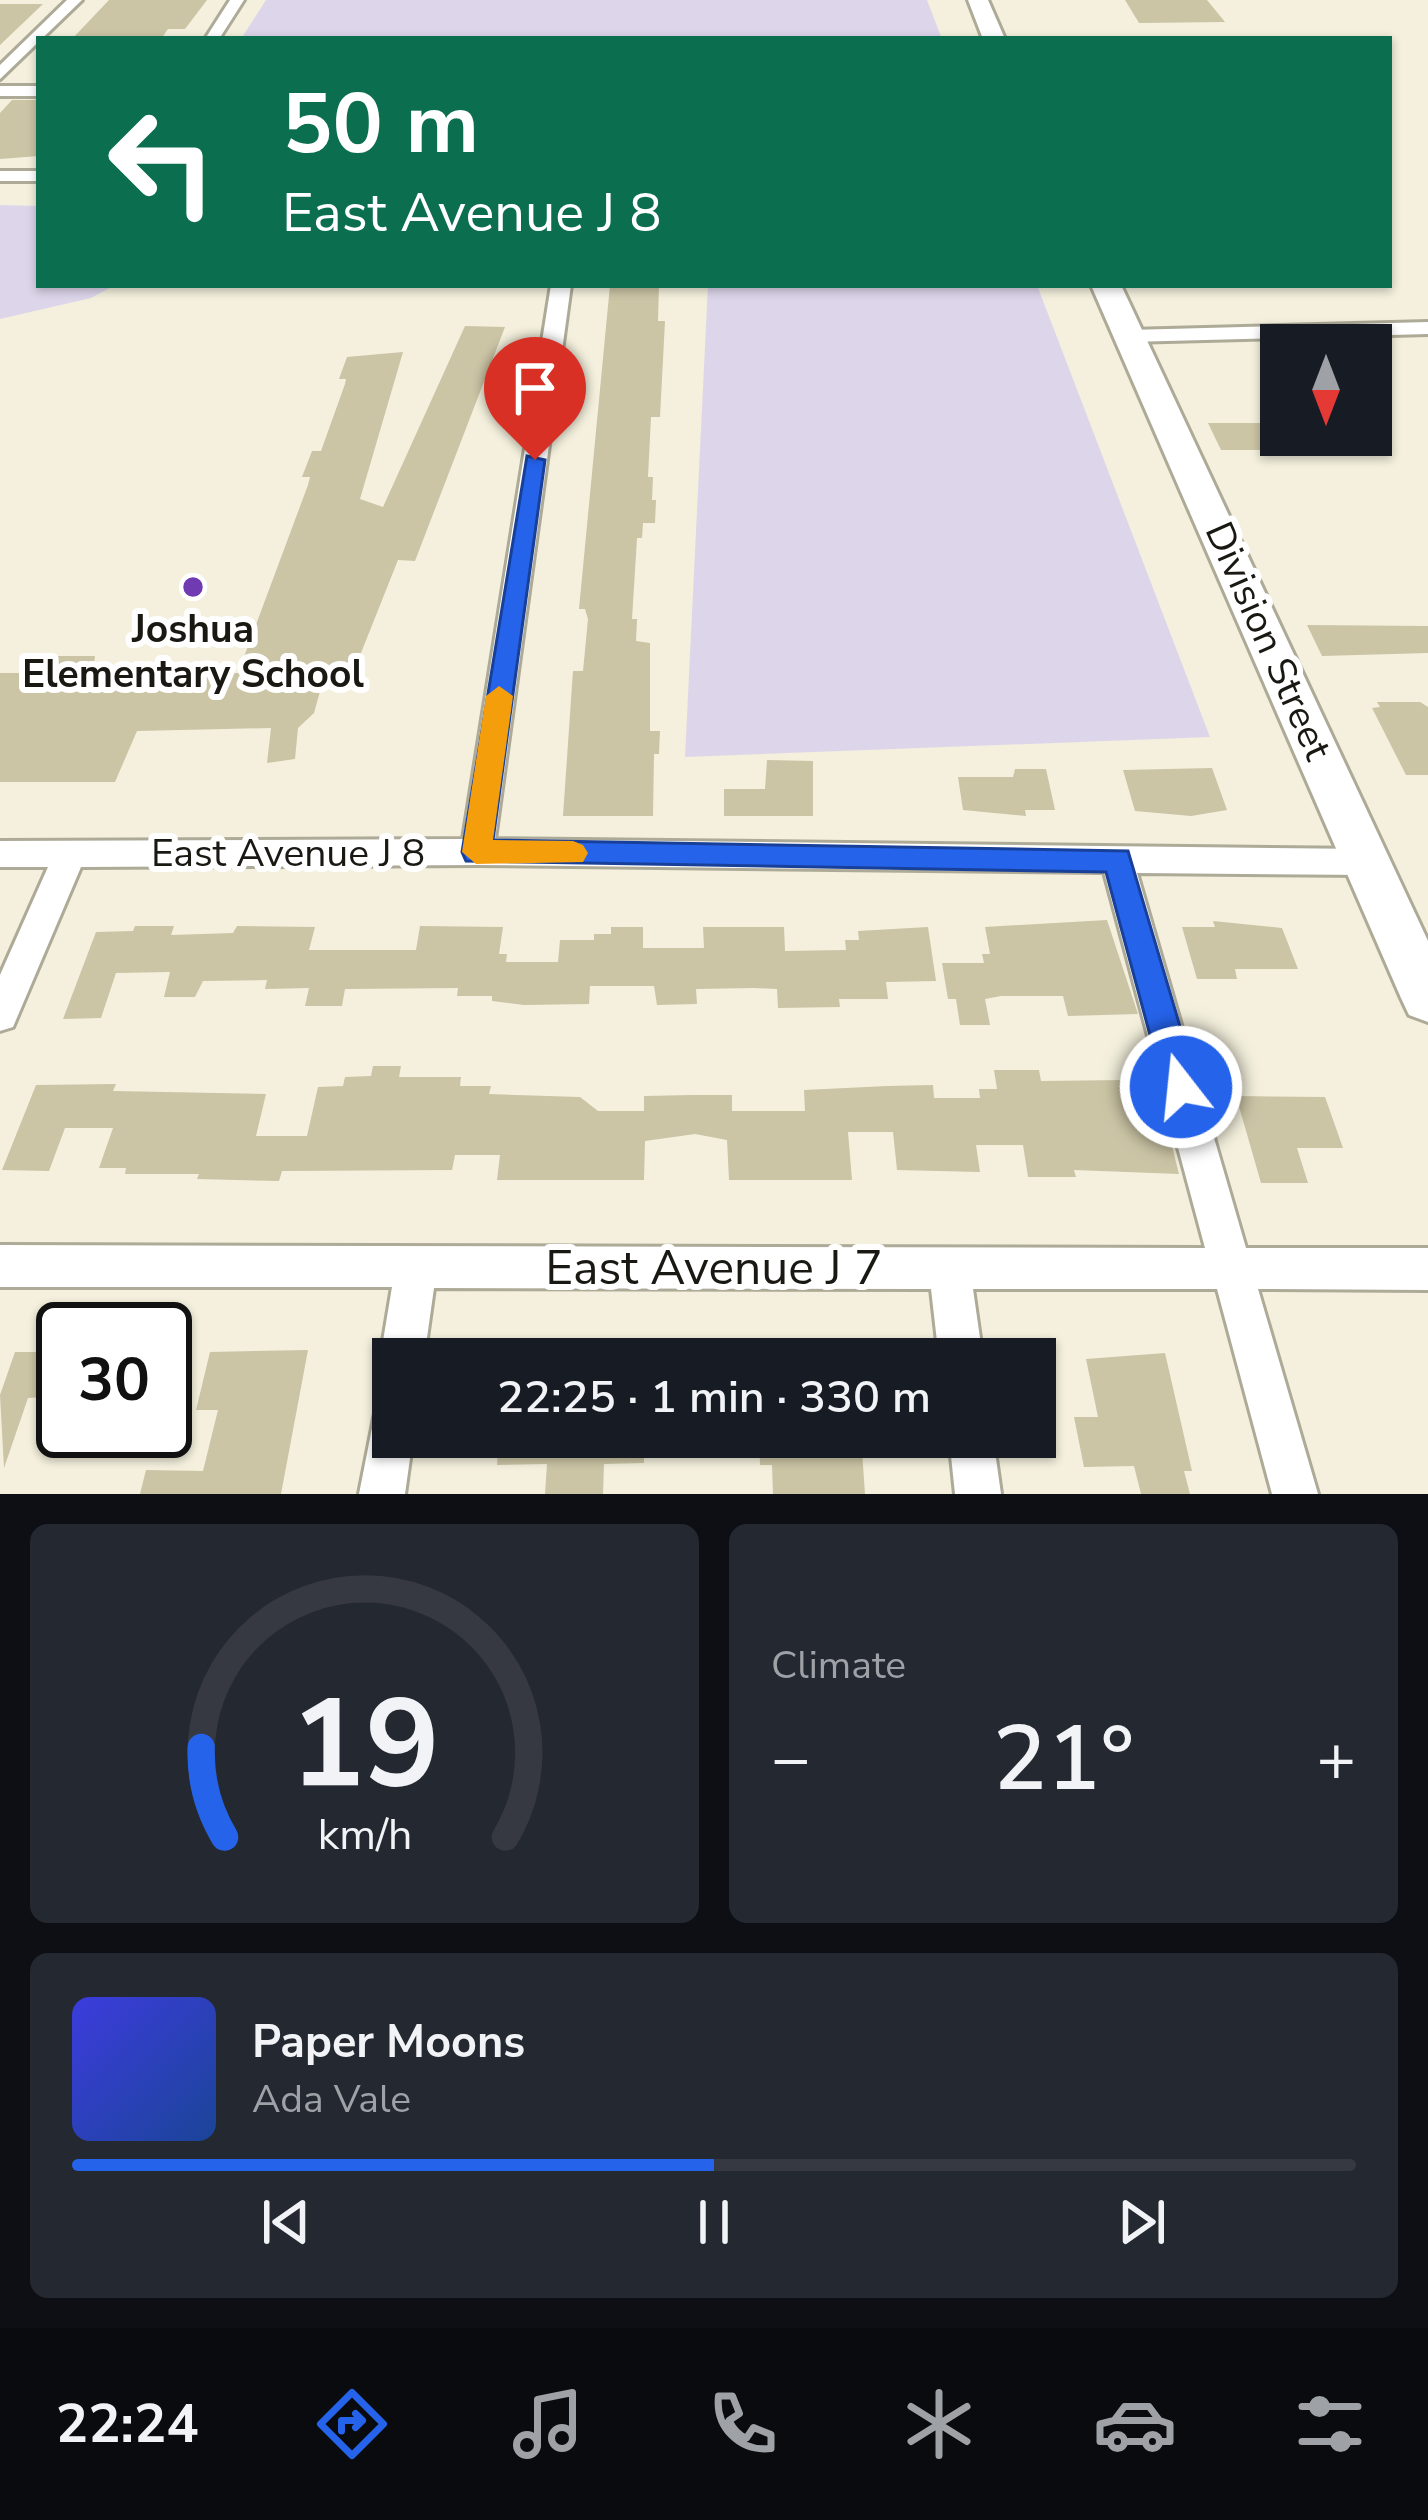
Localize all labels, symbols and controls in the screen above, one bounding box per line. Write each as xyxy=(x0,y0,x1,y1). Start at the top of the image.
text: 50 m xyxy=(282,67,479,182)
icon: left xyxy=(84,84,240,240)
text: East Avenue J 8 xyxy=(282,176,662,250)
north arrow xyxy=(1260,324,1392,456)
map controls xyxy=(1260,324,1392,456)
pin xyxy=(484,337,586,460)
icon: arrive xyxy=(502,355,568,421)
street label: Division Street xyxy=(1192,514,1344,769)
marker: Joshua Elementary School xyxy=(180,574,206,600)
place label: Joshua Elementary School xyxy=(22,603,364,701)
street label: East Avenue J 8 xyxy=(151,827,425,880)
position arrow xyxy=(1118,1024,1244,1150)
street label: East Avenue J 7 xyxy=(545,1235,883,1301)
speed limit sign: 30 xyxy=(36,1302,192,1458)
text: 22:25 · 1 min · 330 m xyxy=(497,1367,931,1428)
text: Climate xyxy=(771,1639,906,1692)
text: 19 xyxy=(290,1660,439,1830)
text: 21° xyxy=(993,1698,1134,1821)
text: − xyxy=(771,1714,811,1804)
text: + xyxy=(1316,1714,1356,1804)
text: km/h xyxy=(317,1805,412,1863)
text: Paper Moons xyxy=(252,2012,525,2073)
text: Ada Vale xyxy=(252,2073,411,2126)
icon: previous xyxy=(253,2189,319,2255)
icon: pause xyxy=(681,2189,747,2255)
icon: next xyxy=(1109,2189,1175,2255)
icon: directions xyxy=(310,2382,394,2466)
icon: music xyxy=(506,2382,590,2466)
icon: phone xyxy=(701,2382,785,2466)
icon: climate xyxy=(897,2382,981,2466)
icon: car xyxy=(1093,2382,1177,2466)
icon: filters xyxy=(1288,2382,1372,2466)
text: 22:24 xyxy=(56,2387,199,2461)

